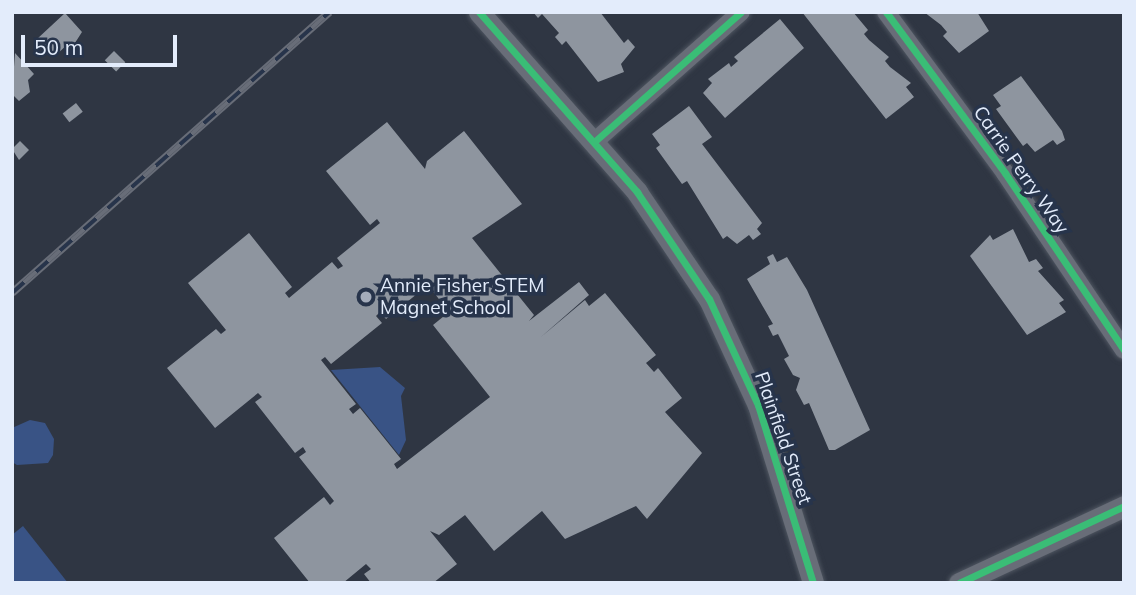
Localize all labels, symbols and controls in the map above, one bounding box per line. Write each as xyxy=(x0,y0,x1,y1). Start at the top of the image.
scale bar xyxy=(24,21,180,65)
text: 50 m xyxy=(34,34,83,60)
street label: Carrie Perry Way xyxy=(968,102,1074,238)
place label: Annie Fisher STEM Magnet School xyxy=(380,275,545,319)
marker: Annie Fisher STEM Magnet School xyxy=(358,289,374,305)
street label: Plainfield Street xyxy=(750,369,816,507)

